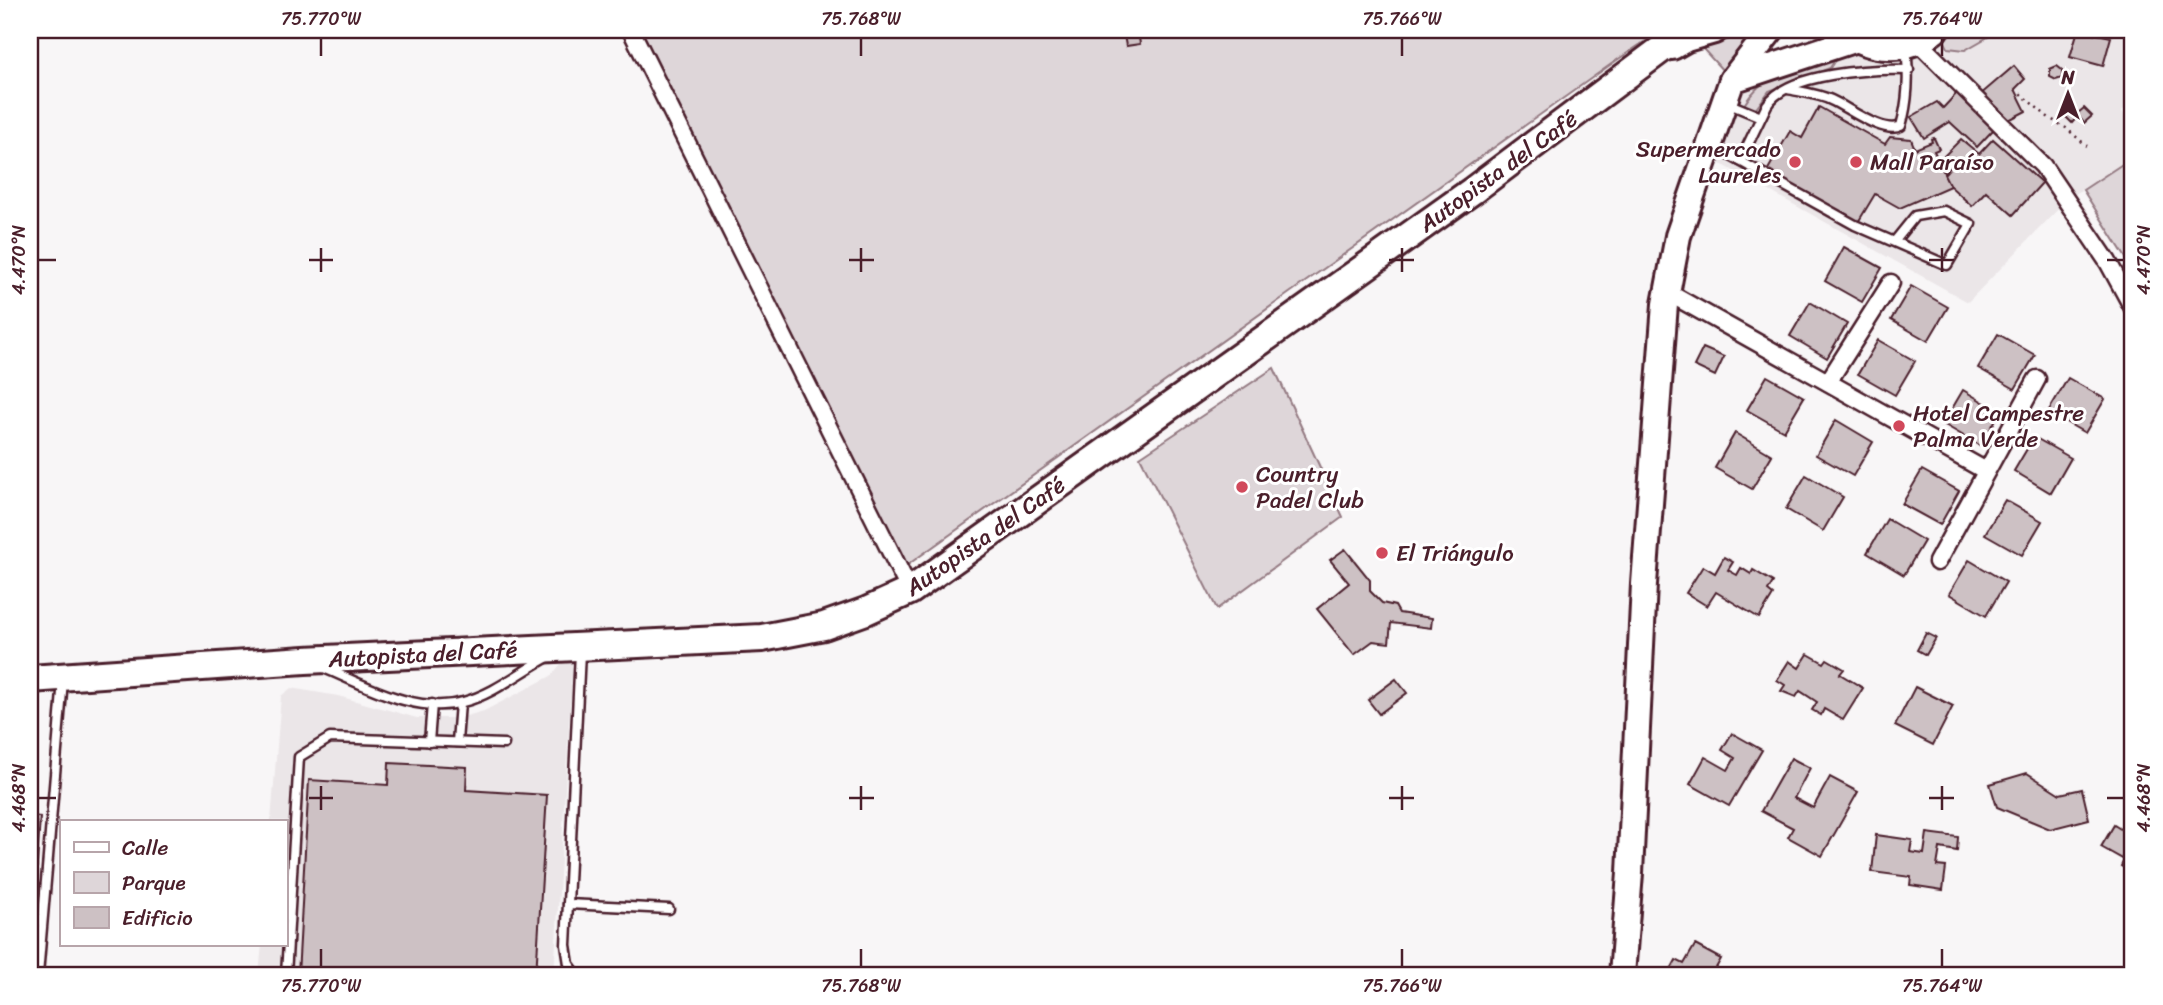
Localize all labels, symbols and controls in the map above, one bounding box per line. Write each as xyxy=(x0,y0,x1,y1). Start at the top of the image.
text: 75.770°W xyxy=(281,3,362,35)
text: 75.768°W xyxy=(821,3,902,35)
text: 75.766°W xyxy=(1362,3,1443,35)
text: 75.764°W xyxy=(1902,3,1983,35)
north arrow xyxy=(2034,60,2104,130)
text: N xyxy=(2060,61,2075,94)
street label: Autopista del Café xyxy=(1409,99,1587,244)
place label: Supermercado Laureles xyxy=(1636,129,1782,196)
place label: Mall Paraíso xyxy=(1870,142,1994,183)
marker: Supermercado Laureles xyxy=(1787,154,1803,170)
marker: Mall Paraíso xyxy=(1848,154,1864,170)
text: 4.470°N xyxy=(3,225,35,295)
text: 4.470°N xyxy=(2128,225,2160,295)
place label: Hotel Campestre Palma Verde xyxy=(1913,393,2084,460)
marker: Hotel Campestre Palma Verde xyxy=(1891,418,1907,434)
place label: Country Padel Club xyxy=(1256,454,1364,521)
street label: Autopista del Café xyxy=(895,465,1075,608)
marker: Country Padel Club xyxy=(1234,479,1250,495)
place label: El Triángulo xyxy=(1396,533,1514,574)
marker: El Triángulo xyxy=(1374,545,1390,561)
street label: Autopista del Café xyxy=(327,629,519,680)
text: 4.468°N xyxy=(3,763,35,833)
text: 4.468°N xyxy=(2128,763,2160,833)
legend xyxy=(60,820,287,946)
text: Calle xyxy=(122,829,169,867)
text: Parque xyxy=(122,864,186,902)
text: Edificio xyxy=(122,899,193,937)
text: 75.770°W xyxy=(281,970,362,1002)
text: 75.768°W xyxy=(821,970,902,1002)
text: 75.766°W xyxy=(1362,970,1443,1002)
text: 75.764°W xyxy=(1902,970,1983,1002)

